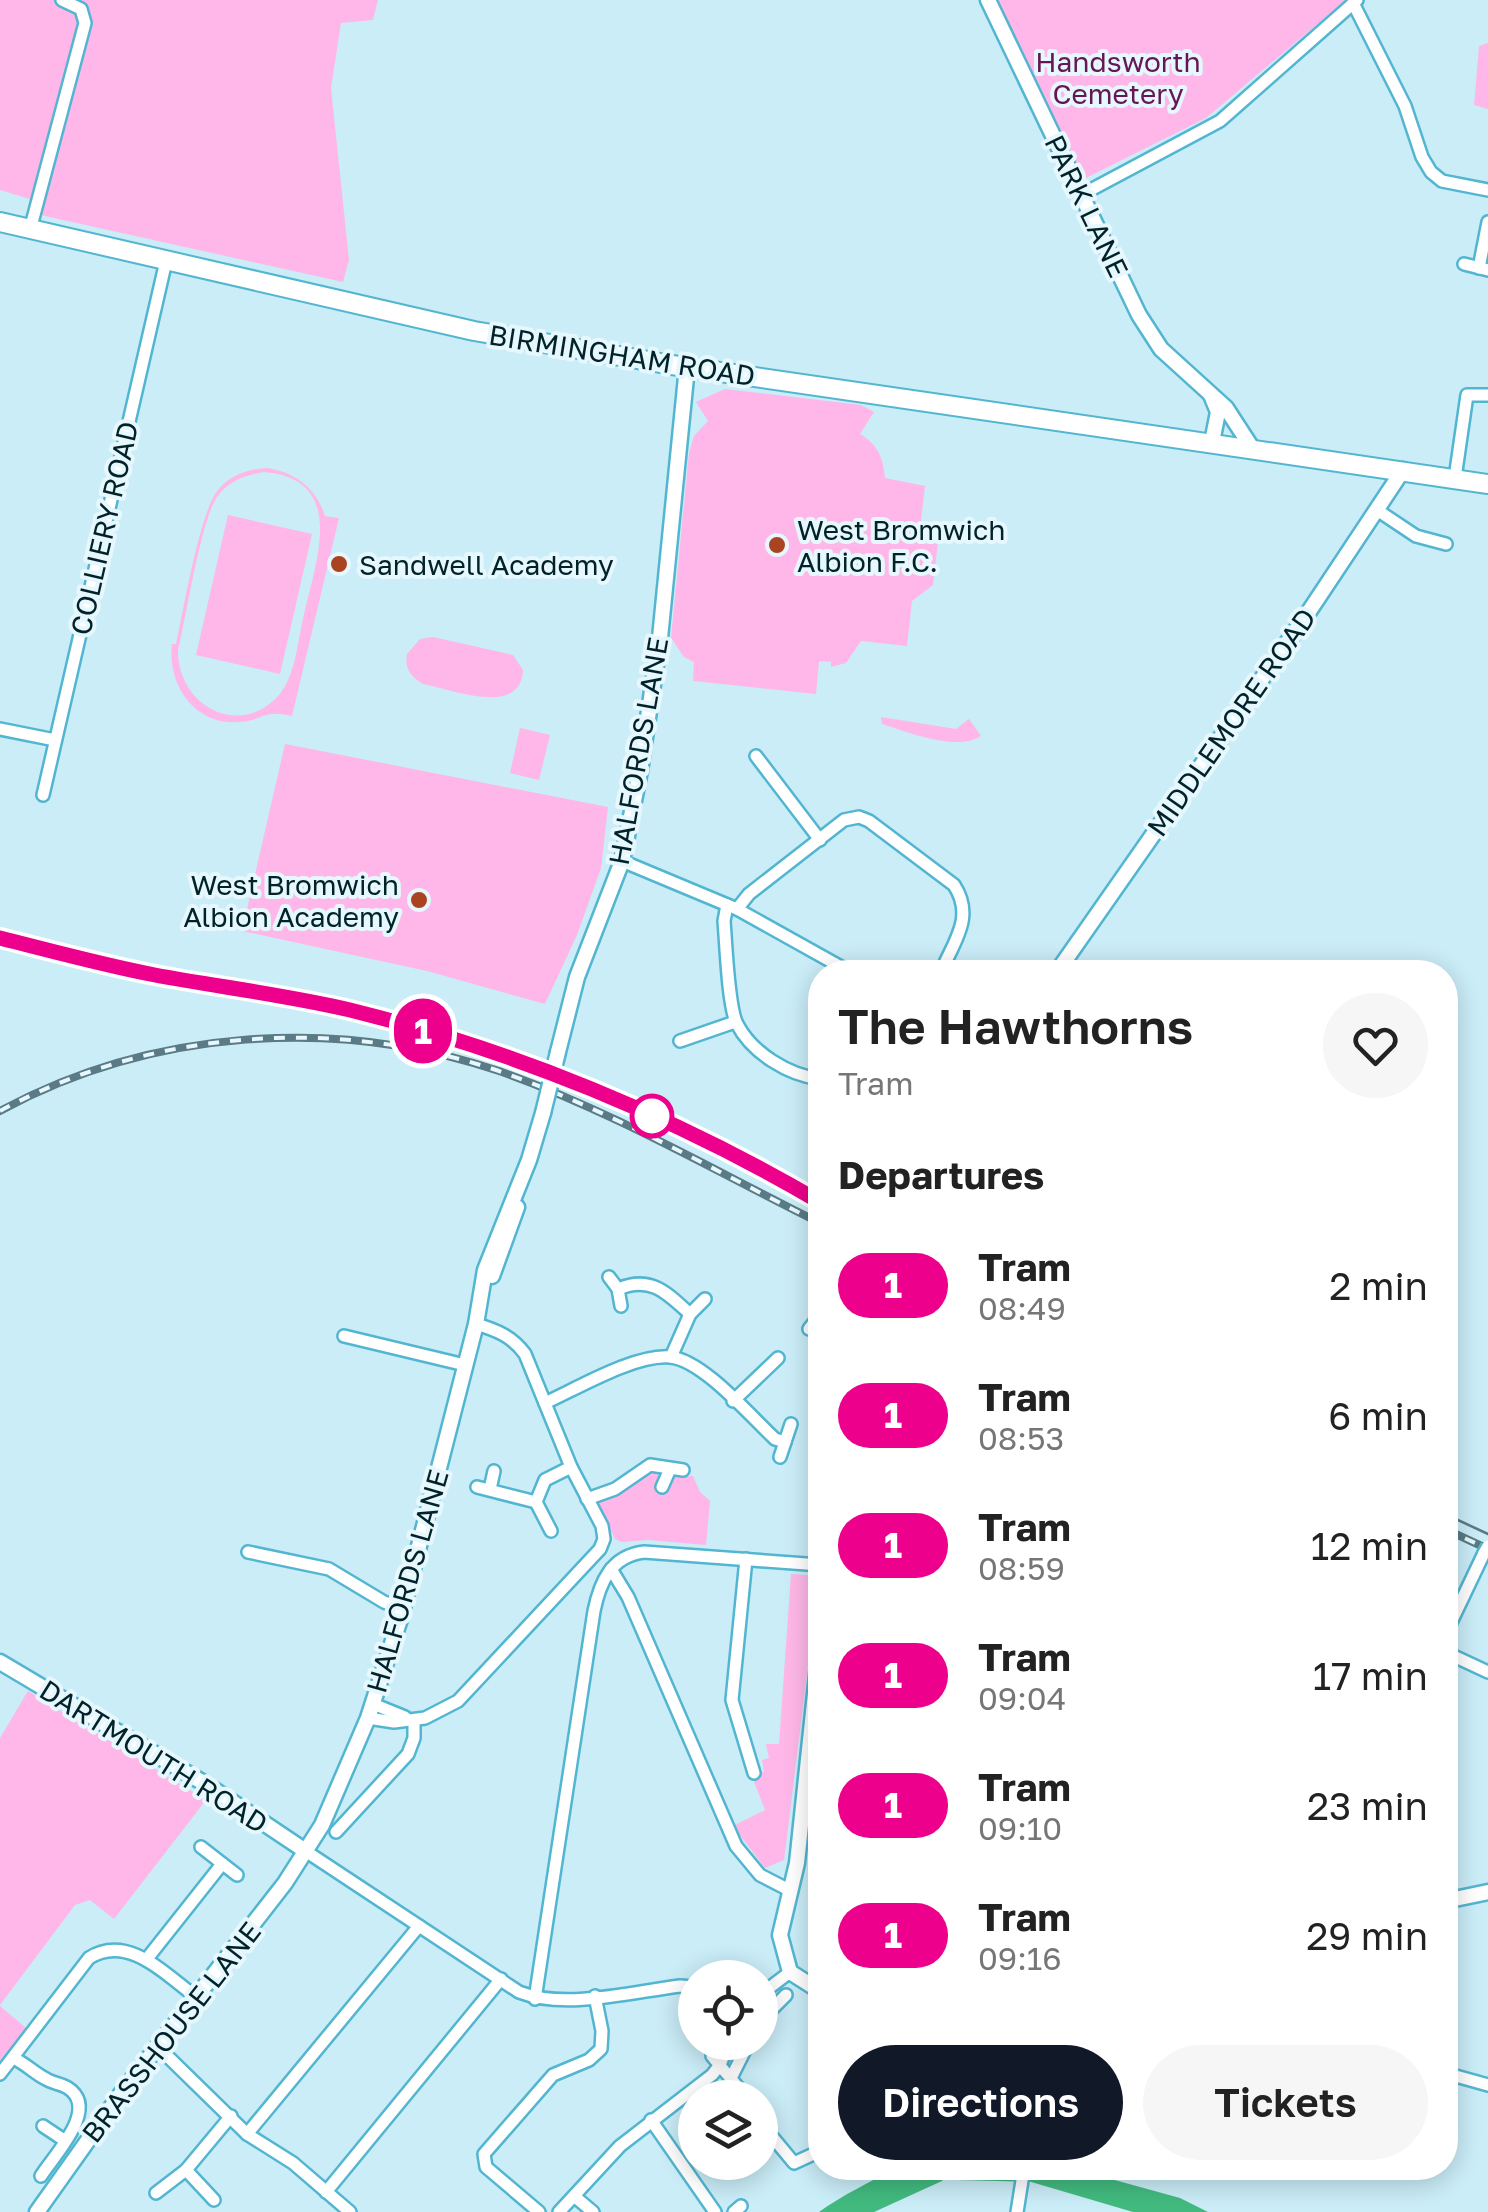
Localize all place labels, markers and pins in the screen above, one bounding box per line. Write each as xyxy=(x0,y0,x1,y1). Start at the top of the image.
place label: West Bromwich Albion F.C. xyxy=(797,513,1005,578)
marker: West Bromwich Albion F.C. xyxy=(766,534,788,556)
place label: Sandwell Academy xyxy=(359,548,614,581)
marker: Sandwell Academy xyxy=(328,553,350,575)
place label: West Bromwich Albion Academy xyxy=(183,868,399,933)
marker: West Bromwich Albion Academy xyxy=(408,889,430,911)
unlabelled marker xyxy=(631,1095,673,1137)

